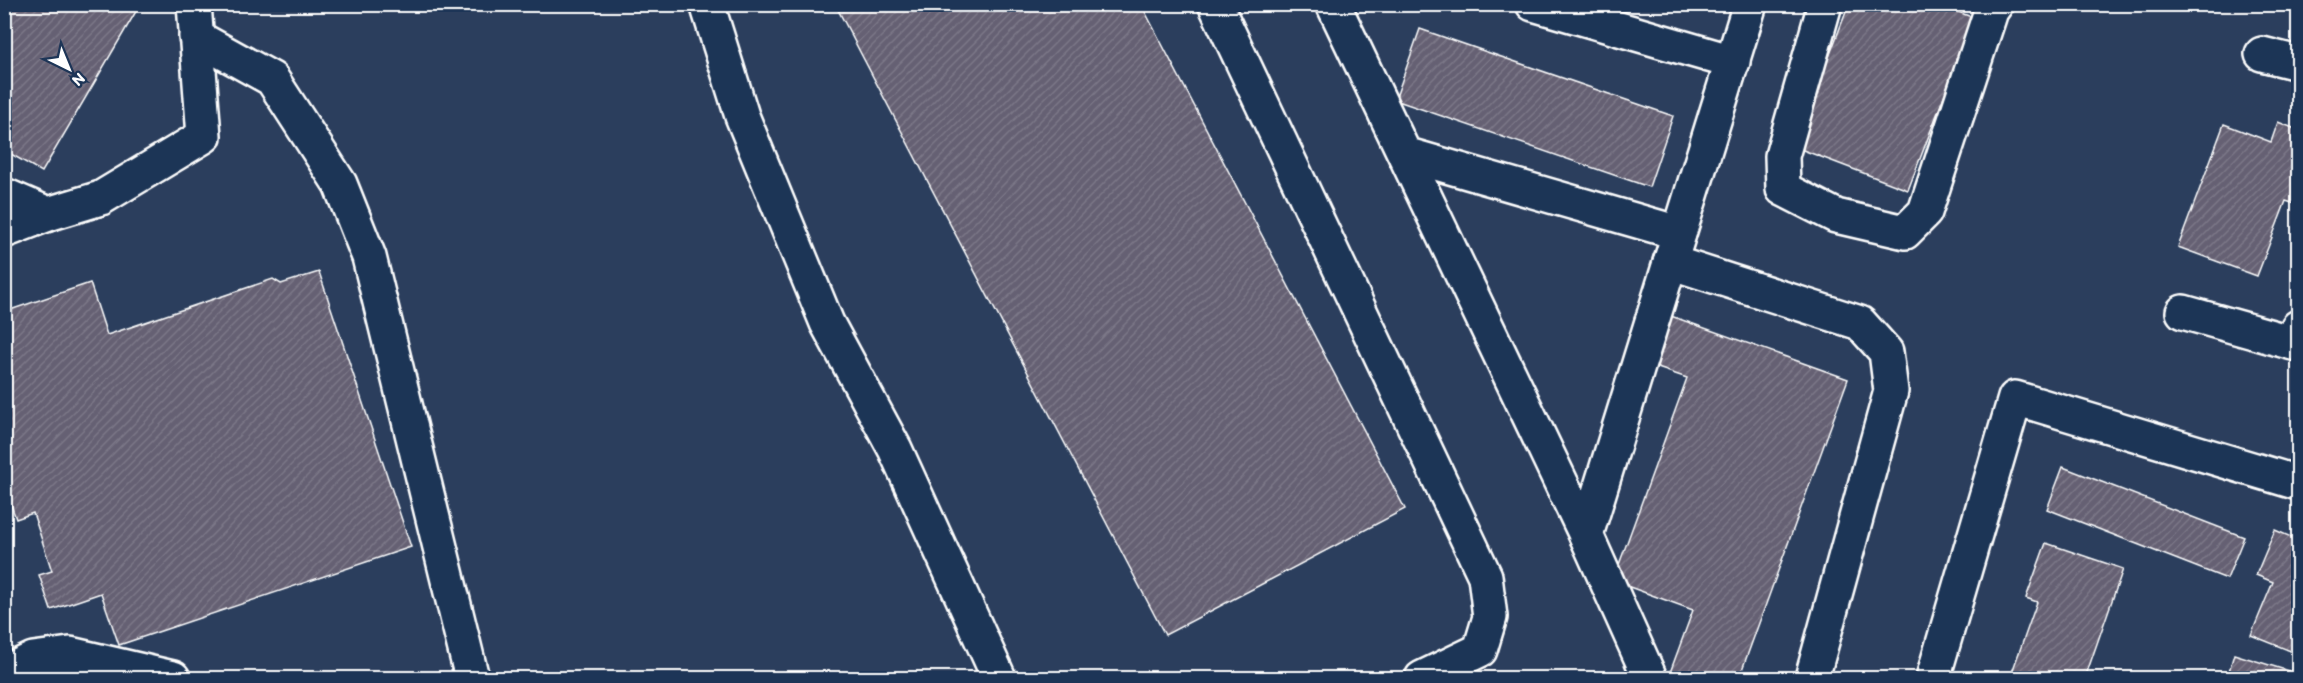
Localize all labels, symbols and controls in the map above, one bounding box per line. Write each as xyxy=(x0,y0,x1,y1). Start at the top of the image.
north arrow xyxy=(39,39,99,99)
text: N xyxy=(68,69,89,90)

